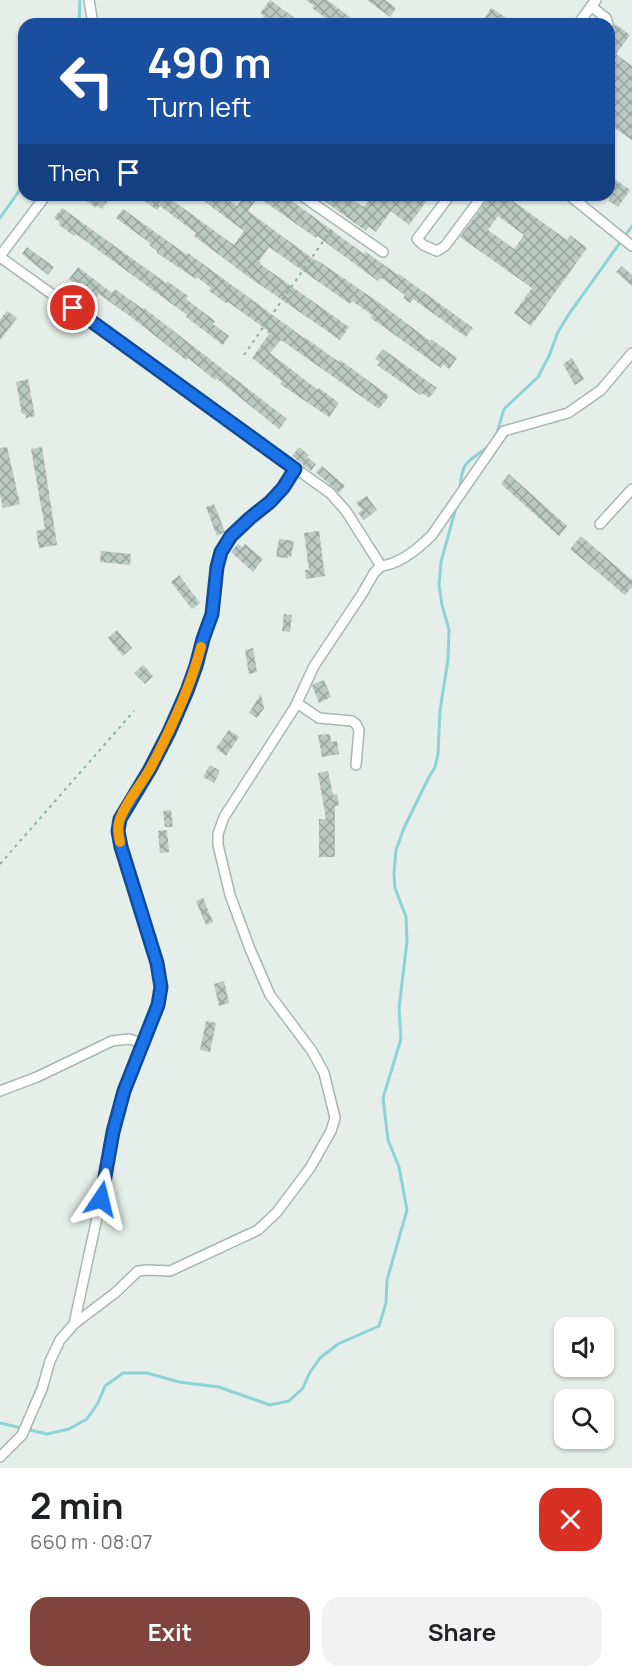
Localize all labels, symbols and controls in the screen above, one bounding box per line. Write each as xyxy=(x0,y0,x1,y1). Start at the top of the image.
text: 490 m xyxy=(147,33,271,91)
icon: left xyxy=(48,42,126,120)
text: Turn left xyxy=(147,88,251,125)
icon: arrive xyxy=(112,156,145,189)
text: Then xyxy=(48,158,100,188)
pin xyxy=(47,282,98,333)
icon: arrive xyxy=(56,291,89,324)
position arrow xyxy=(69,1167,133,1231)
map controls xyxy=(554,1317,614,1449)
button: sound xyxy=(554,1317,614,1377)
button: search xyxy=(554,1389,614,1449)
text: 2 min xyxy=(30,1481,124,1530)
button: close xyxy=(539,1488,602,1551)
text: 660 m · 08:07 xyxy=(30,1528,153,1555)
button: Exit xyxy=(30,1597,310,1666)
button: Share xyxy=(322,1597,602,1666)

